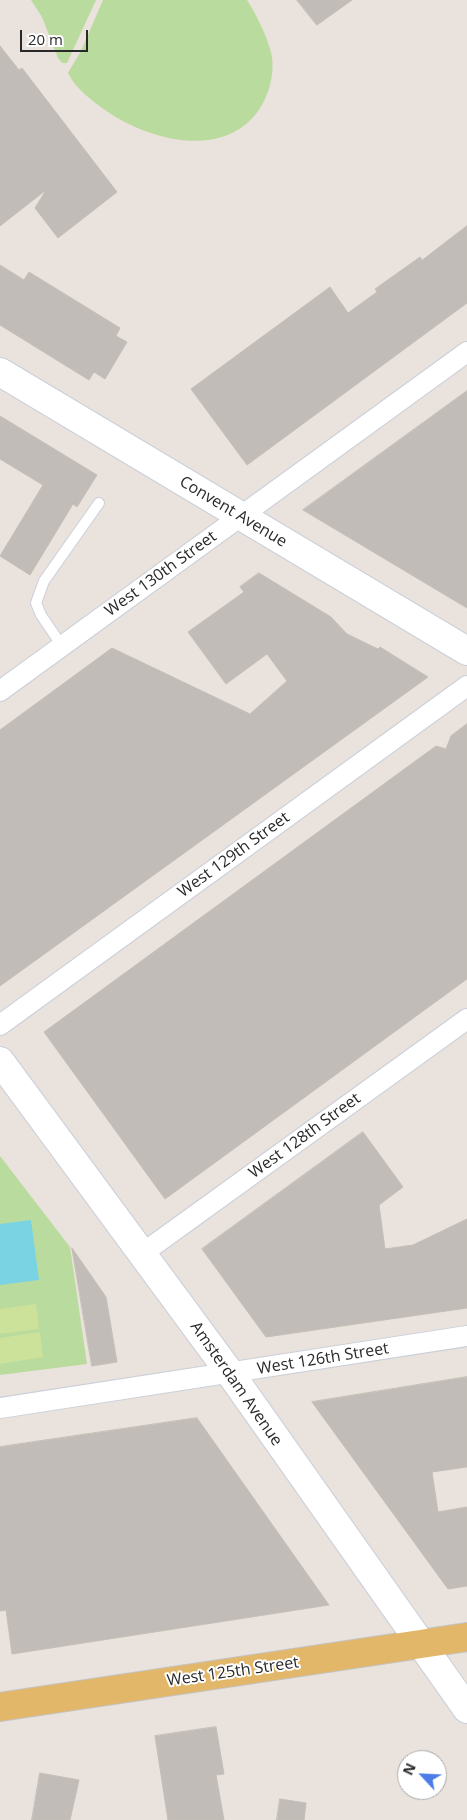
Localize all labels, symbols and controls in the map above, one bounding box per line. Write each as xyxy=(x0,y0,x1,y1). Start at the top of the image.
scale bar xyxy=(22,20,90,52)
text: 20 m xyxy=(28,29,63,49)
street label: Convent Avenue xyxy=(176,472,290,552)
street label: West 130th Street xyxy=(102,527,220,621)
street label: West 129th Street xyxy=(175,808,293,902)
street label: West 128th Street xyxy=(246,1089,364,1183)
street label: Amsterdam Avenue xyxy=(186,1318,286,1450)
street label: West 126th Street xyxy=(256,1339,390,1379)
street label: West 125th Street xyxy=(166,1653,300,1691)
north arrow xyxy=(397,1750,447,1800)
text: N xyxy=(398,1760,420,1778)

